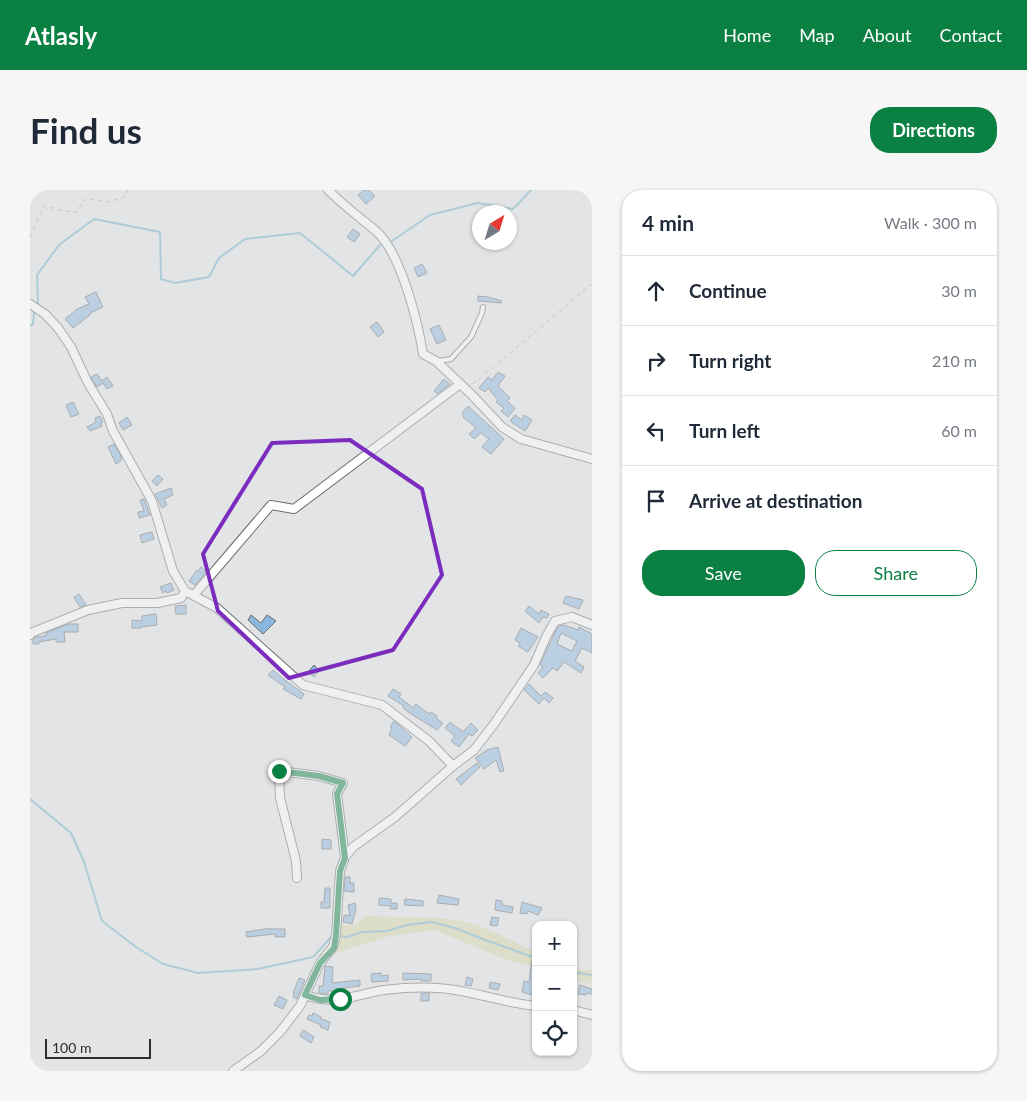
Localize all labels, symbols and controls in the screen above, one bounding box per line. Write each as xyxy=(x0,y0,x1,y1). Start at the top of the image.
text: Atlasly xyxy=(25,21,97,50)
text: Home xyxy=(723,24,771,46)
text: Map xyxy=(799,24,835,46)
text: About xyxy=(863,24,912,46)
text: Contact xyxy=(940,24,1002,46)
button: Directions xyxy=(870,107,997,153)
text: Find us xyxy=(30,109,142,151)
north arrow xyxy=(472,205,517,250)
text: 4 min xyxy=(642,210,694,235)
text: Walk · 300 m xyxy=(884,213,977,232)
icon: ahead xyxy=(642,277,670,305)
text: Continue xyxy=(689,279,767,302)
text: 30 m xyxy=(941,281,977,300)
icon: right xyxy=(642,347,670,375)
text: Turn right xyxy=(689,349,771,372)
text: 210 m xyxy=(932,351,977,370)
icon: left xyxy=(642,417,670,445)
text: Turn left xyxy=(689,419,760,442)
text: 60 m xyxy=(941,421,977,440)
icon: arrive xyxy=(642,487,670,515)
text: Arrive at destination xyxy=(689,489,862,512)
button: Save xyxy=(642,550,805,596)
button: Share xyxy=(815,550,977,596)
route end xyxy=(268,760,291,783)
map controls xyxy=(532,921,577,1056)
button: + xyxy=(532,921,577,966)
button: − xyxy=(532,966,577,1011)
route start xyxy=(329,988,352,1011)
button: locate xyxy=(532,1011,577,1056)
scale bar xyxy=(45,1036,151,1059)
text: 100 m xyxy=(52,1039,91,1056)

